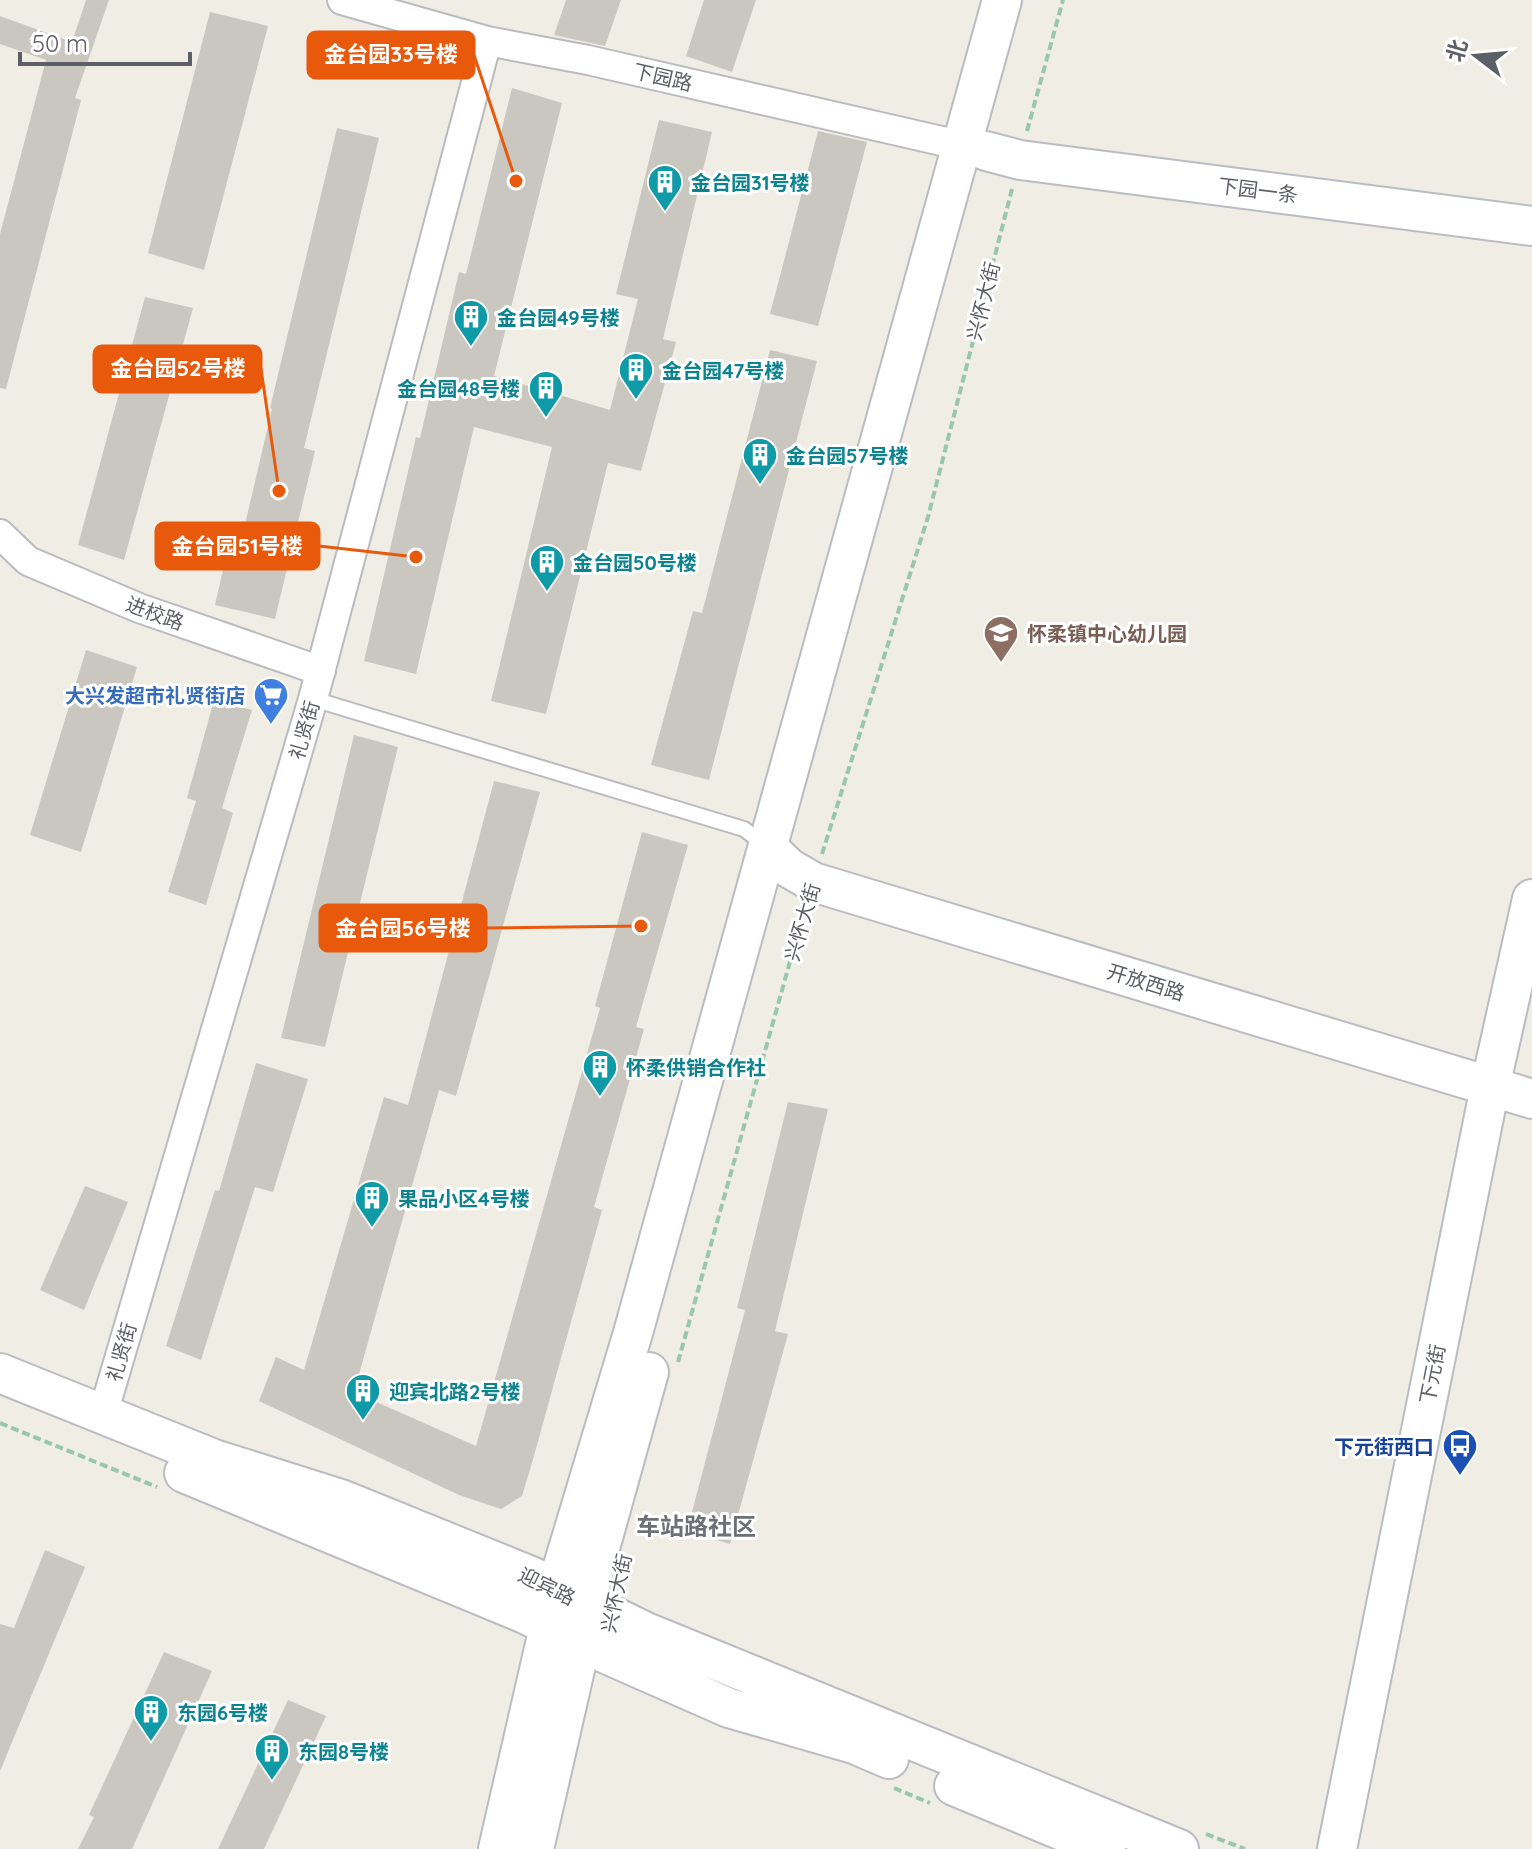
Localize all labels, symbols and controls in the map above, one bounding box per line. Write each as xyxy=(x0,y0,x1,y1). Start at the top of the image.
scale bar xyxy=(20,16,190,66)
north arrow xyxy=(1436,16,1516,96)
text: 50 m xyxy=(32,28,88,58)
callout: 金台园33号楼 xyxy=(308,32,474,78)
text: 北 xyxy=(1440,36,1473,65)
text: 金台园33号楼 xyxy=(324,40,458,68)
street label: 下园路 xyxy=(631,58,695,96)
building icon: 金台园31号楼 xyxy=(646,163,684,213)
place label: 金台园31号楼 xyxy=(691,170,810,195)
street label: 下园一条 xyxy=(1217,173,1299,207)
street label: 兴怀大街 xyxy=(961,259,1005,343)
building icon: 金台园49号楼 xyxy=(452,298,490,348)
place label: 金台园49号楼 xyxy=(497,305,620,330)
callout: 金台园52号楼 xyxy=(94,346,261,392)
building icon: 金台园47号楼 xyxy=(617,351,655,401)
text: 金台园52号楼 xyxy=(110,354,246,382)
place label: 金台园47号楼 xyxy=(662,358,784,383)
building icon: 金台园48号楼 xyxy=(527,369,565,419)
place label: 金台园48号楼 xyxy=(397,376,520,401)
building icon: 金台园57号楼 xyxy=(741,436,779,486)
place label: 金台园57号楼 xyxy=(786,443,909,468)
callout: 金台园51号楼 xyxy=(156,523,319,569)
text: 金台园51号楼 xyxy=(171,532,303,560)
building icon: 金台园50号楼 xyxy=(528,543,566,593)
place label: 金台园50号楼 xyxy=(573,550,697,575)
street label: 进校路 xyxy=(123,591,187,635)
school or university icon: 怀柔镇中心幼儿园 xyxy=(982,614,1020,664)
place label: 怀柔镇中心幼儿园 xyxy=(1027,621,1187,646)
supermarket icon: 大兴发超市礼贤街店 xyxy=(252,676,290,726)
place label: 大兴发超市礼贤街店 xyxy=(65,683,245,708)
street label: 礼贤街 xyxy=(284,698,324,762)
street label: 兴怀大街 xyxy=(779,880,825,964)
callout: 金台园56号楼 xyxy=(320,905,486,951)
text: 金台园56号楼 xyxy=(336,914,470,942)
street label: 开放西路 xyxy=(1104,958,1188,1006)
building icon: 怀柔供销合作社 xyxy=(581,1048,619,1098)
place label: 怀柔供销合作社 xyxy=(626,1055,766,1080)
building icon: 果品小区4号楼 xyxy=(353,1179,391,1229)
place label: 果品小区4号楼 xyxy=(398,1186,530,1211)
street label: 礼贤街 xyxy=(101,1320,141,1384)
street label: 下元街 xyxy=(1414,1342,1450,1406)
building icon: 迎宾北路2号楼 xyxy=(344,1372,382,1422)
place label: 迎宾北路2号楼 xyxy=(389,1379,520,1404)
bus stop icon: 下元街西口 xyxy=(1441,1427,1479,1477)
place label: 下元街西口 xyxy=(1334,1434,1434,1459)
district label: 车站路社区 xyxy=(636,1511,756,1541)
street label: 兴怀大街 xyxy=(595,1551,637,1635)
street label: 迎宾路 xyxy=(515,1562,579,1610)
building icon: 东园6号楼 xyxy=(132,1693,170,1743)
place label: 东园6号楼 xyxy=(177,1700,268,1725)
building icon: 东园8号楼 xyxy=(253,1732,291,1782)
place label: 东园8号楼 xyxy=(298,1739,389,1764)

